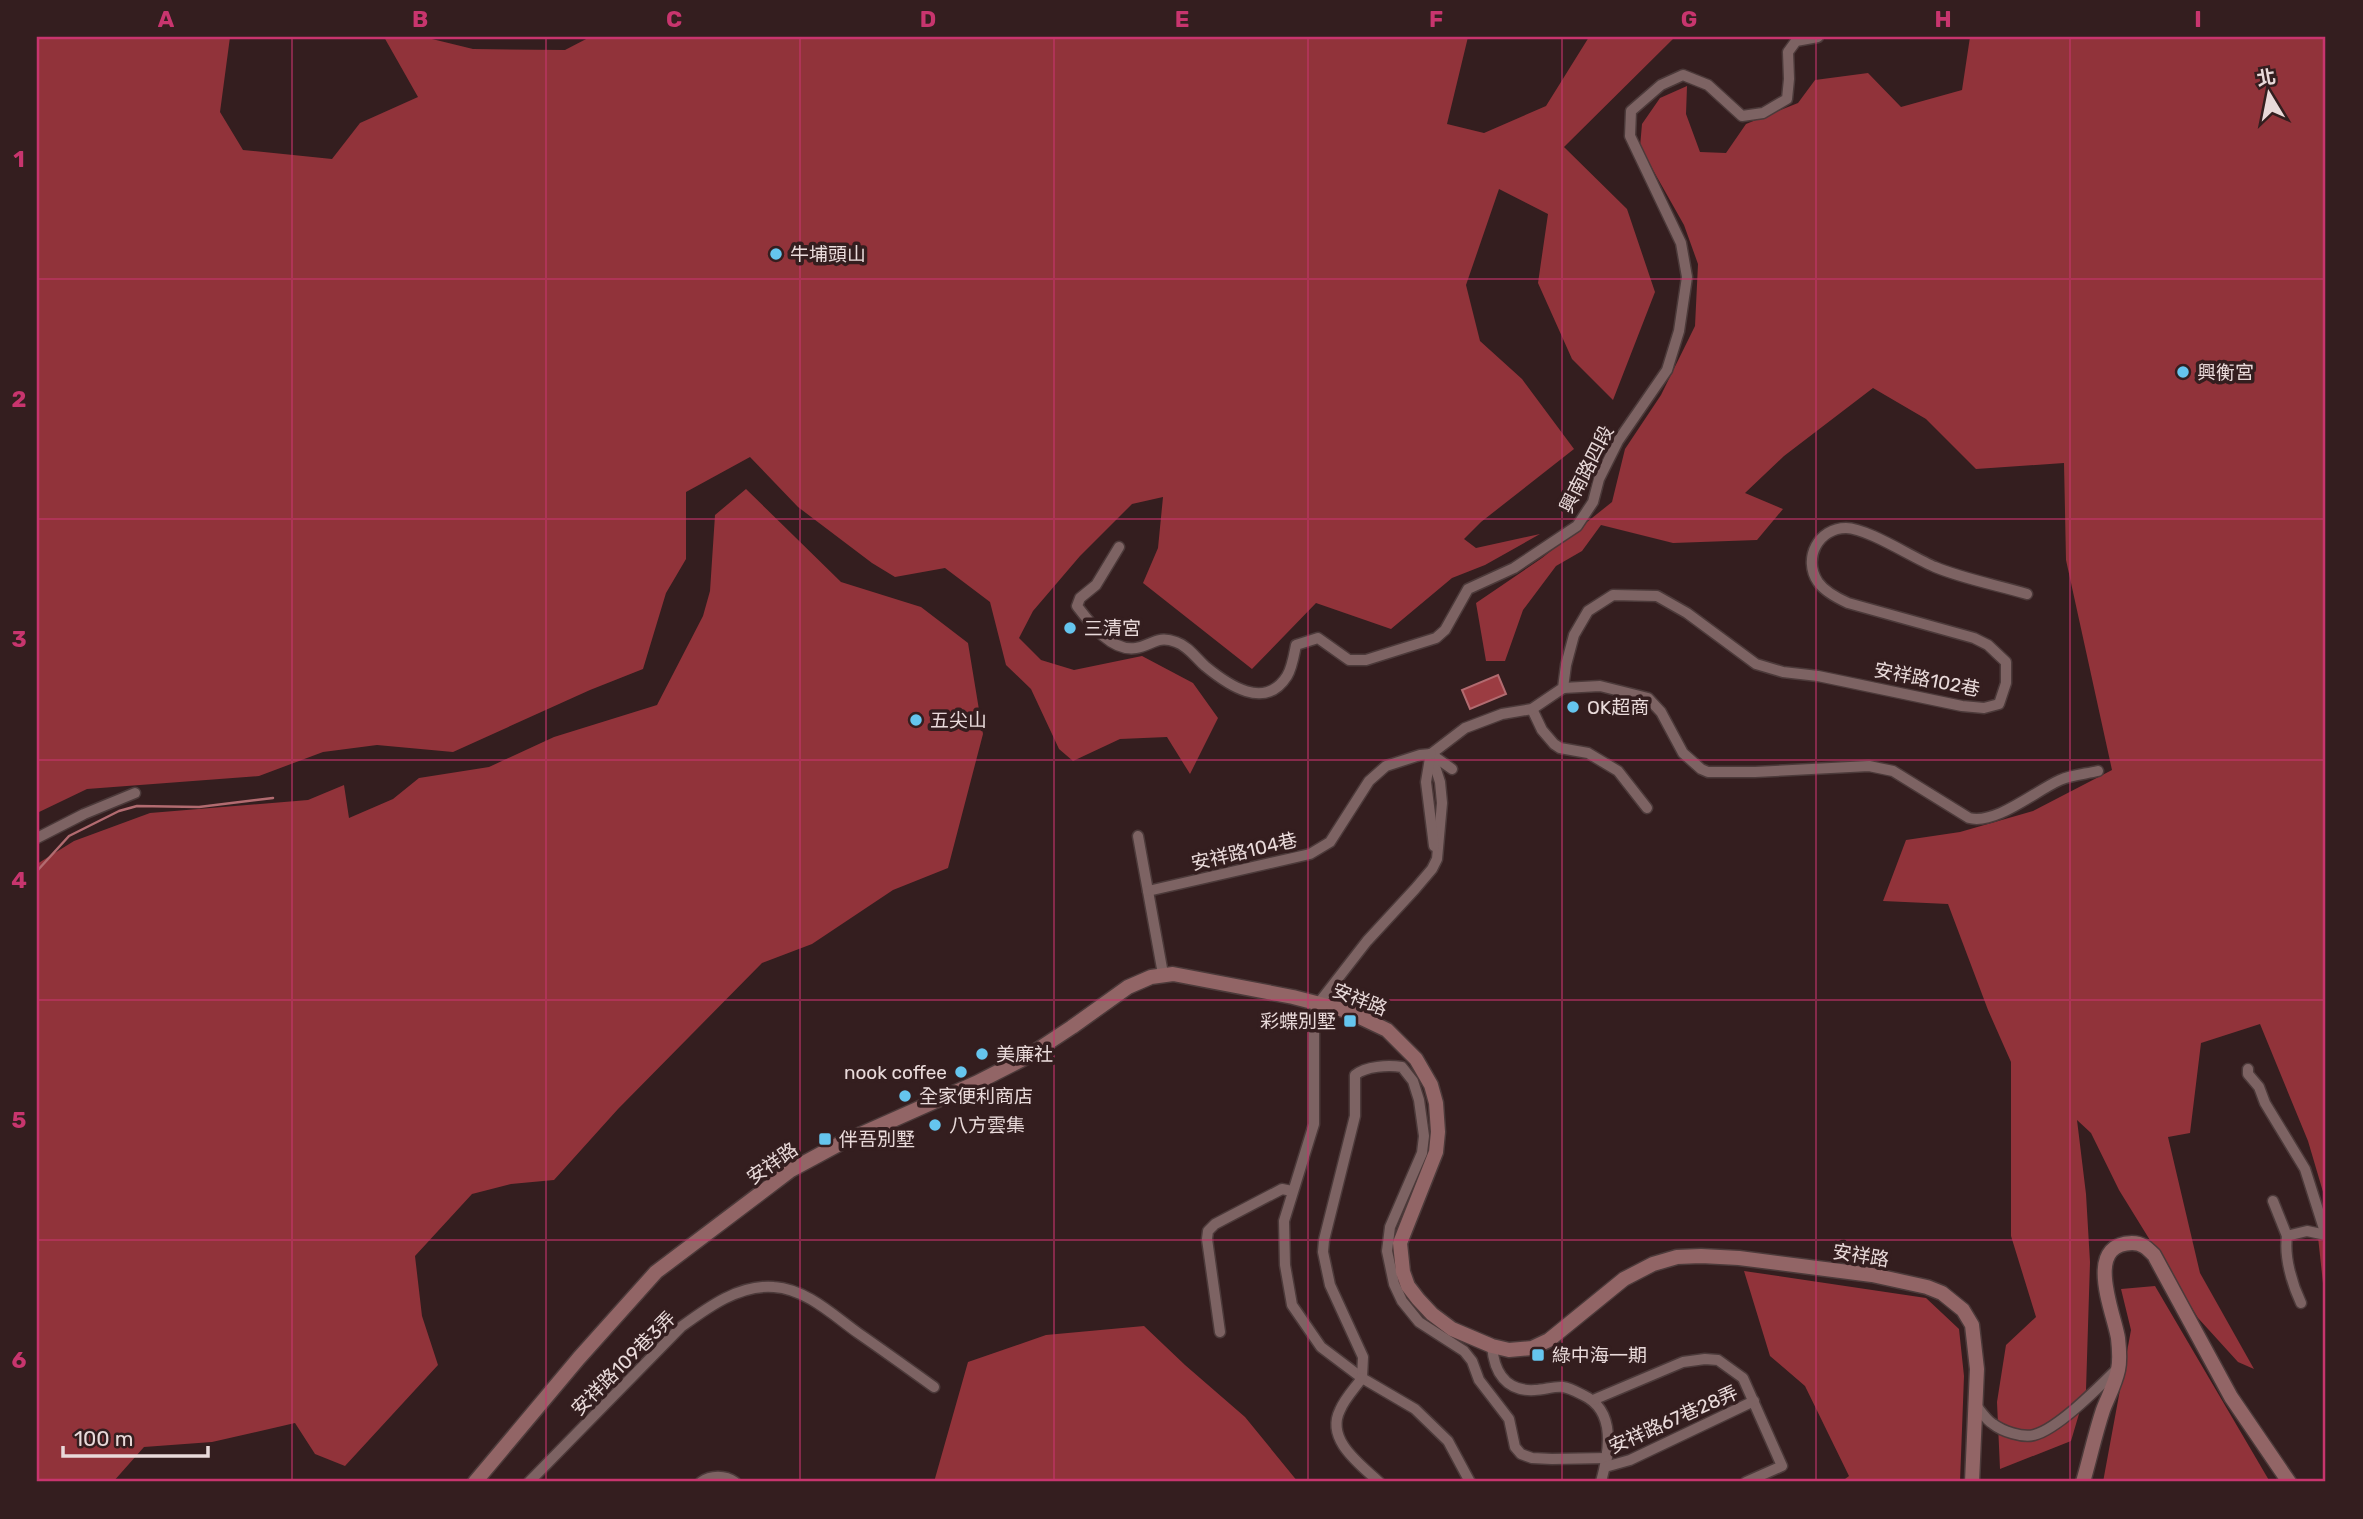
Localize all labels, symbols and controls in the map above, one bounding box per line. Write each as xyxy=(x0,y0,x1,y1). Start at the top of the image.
text: A xyxy=(158,5,175,33)
text: B xyxy=(412,5,428,33)
text: C xyxy=(666,5,682,33)
text: D xyxy=(920,5,936,33)
text: E xyxy=(1175,5,1189,33)
text: F xyxy=(1429,5,1443,33)
text: G xyxy=(1681,5,1697,33)
text: H xyxy=(1934,5,1952,33)
text: I xyxy=(2194,5,2202,33)
north arrow xyxy=(2234,60,2304,130)
text: 北 xyxy=(2255,65,2277,91)
text: 1 xyxy=(13,145,25,173)
place label: 牛埔頭山 xyxy=(790,243,866,266)
marker: 牛埔頭山 xyxy=(768,246,784,262)
place label: 興衡宮 xyxy=(2197,361,2254,384)
marker: 興衡宮 xyxy=(2175,364,2191,380)
text: 2 xyxy=(12,385,26,413)
street label: 興南路四段 xyxy=(1555,422,1618,517)
place label: 三清宮 xyxy=(1084,617,1141,640)
marker: 三清宮 xyxy=(1062,620,1078,636)
text: 3 xyxy=(11,625,27,653)
street label: 安祥路102巷 xyxy=(1872,658,1982,701)
place label: OK超商 xyxy=(1587,696,1649,719)
marker: OK超商 xyxy=(1565,699,1581,715)
place label: 五尖山 xyxy=(930,709,987,732)
marker: 五尖山 xyxy=(908,712,924,728)
street label: 安祥路104巷 xyxy=(1189,828,1299,875)
text: 4 xyxy=(11,866,27,894)
street label: 安祥路 xyxy=(1329,979,1391,1020)
place label: 彩蝶別墅 xyxy=(1260,1010,1336,1033)
marker: 彩蝶別墅 xyxy=(1342,1013,1358,1029)
place label: 美廉社 xyxy=(996,1043,1053,1066)
marker: 美廉社 xyxy=(974,1046,990,1062)
place label: nook coffee xyxy=(844,1061,947,1084)
marker: nook coffee xyxy=(953,1064,969,1080)
place label: 全家便利商店 xyxy=(919,1085,1033,1108)
marker: 全家便利商店 xyxy=(897,1088,913,1104)
text: 5 xyxy=(12,1106,27,1134)
place label: 八方雲集 xyxy=(949,1114,1025,1137)
marker: 八方雲集 xyxy=(927,1117,943,1133)
place label: 伴吾別墅 xyxy=(839,1128,915,1151)
marker: 伴吾別墅 xyxy=(817,1131,833,1147)
street label: 安祥路 xyxy=(742,1138,802,1189)
street label: 安祥路 xyxy=(1831,1240,1891,1271)
street label: 安祥路109巷3弄 xyxy=(566,1306,680,1420)
place label: 綠中海一期 xyxy=(1552,1344,1647,1367)
text: 6 xyxy=(12,1346,27,1374)
marker: 綠中海一期 xyxy=(1530,1347,1546,1363)
street label: 安祥路67巷28弄 xyxy=(1605,1381,1741,1458)
scale bar xyxy=(63,1414,208,1458)
text: 100 m xyxy=(74,1426,133,1451)

